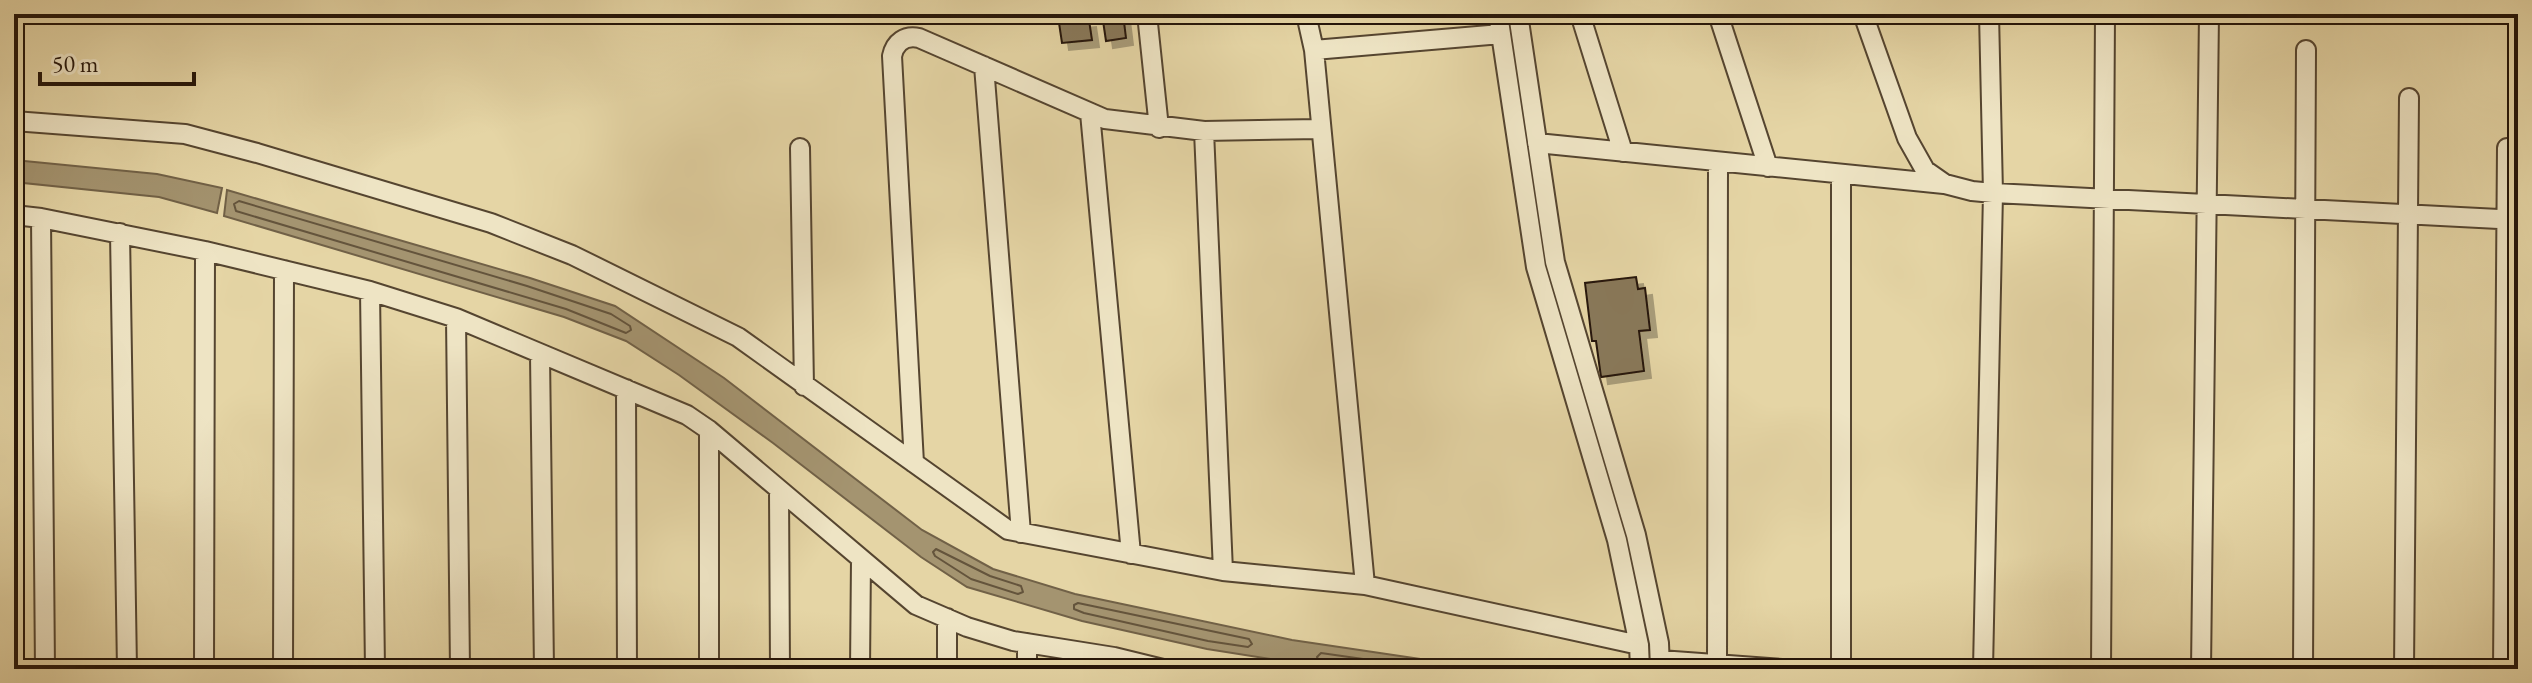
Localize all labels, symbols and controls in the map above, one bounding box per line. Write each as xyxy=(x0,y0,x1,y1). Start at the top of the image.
scale bar xyxy=(40,36,194,86)
text: 50 m xyxy=(52,48,99,79)

